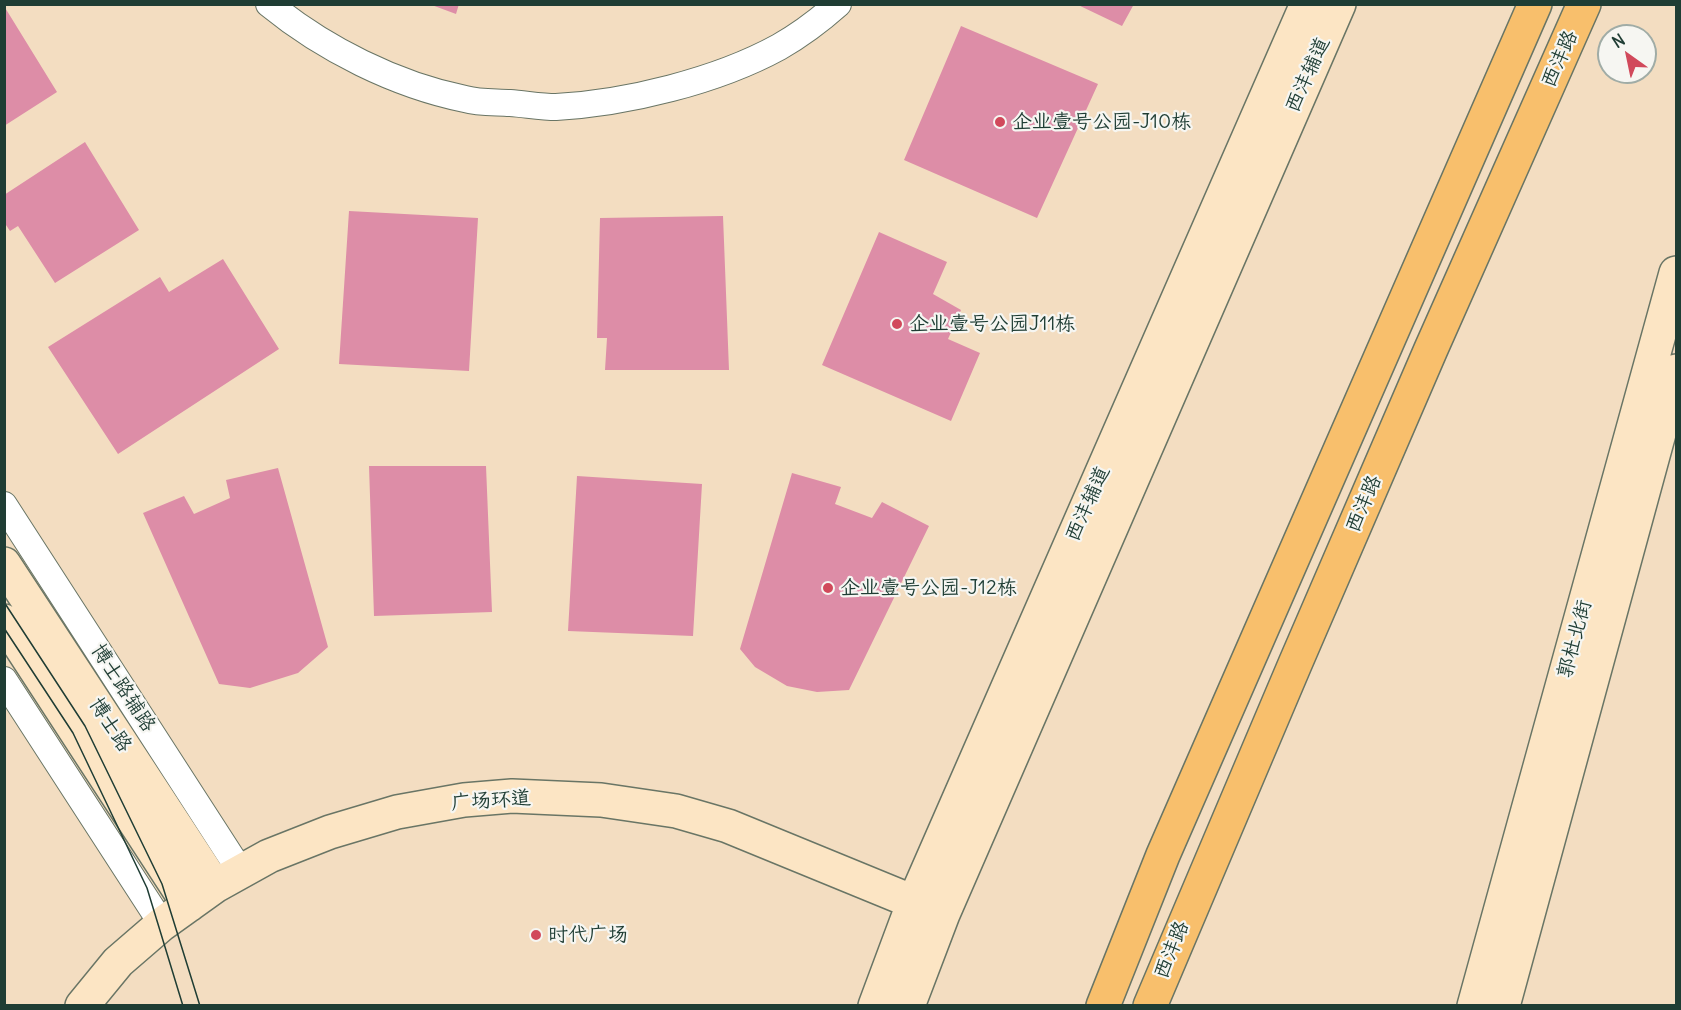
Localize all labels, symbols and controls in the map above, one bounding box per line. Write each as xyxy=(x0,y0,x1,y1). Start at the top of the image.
north arrow xyxy=(1597,24,1657,84)
street label: 西沣路 xyxy=(1537,27,1583,91)
text: N xyxy=(1608,29,1628,52)
street label: 西沣辅道 xyxy=(1281,34,1335,116)
place label: 企业壹号公园-J10栋 xyxy=(1012,110,1191,134)
marker: 企业壹号公园-J10栋 xyxy=(993,115,1007,129)
place label: 企业壹号公园J11栋 xyxy=(909,312,1075,336)
marker: 企业壹号公园J11栋 xyxy=(890,317,904,331)
street label: 西沣辅道 xyxy=(1061,463,1115,545)
street label: 西沣路 xyxy=(1341,472,1387,536)
place label: 企业壹号公园-J12栋 xyxy=(840,576,1017,600)
marker: 企业壹号公园-J12栋 xyxy=(821,581,835,595)
street label: 郭杜北街 xyxy=(1553,597,1597,681)
street label: 博士路辅路 xyxy=(86,640,160,736)
street label: 博士路 xyxy=(84,693,136,757)
street label: 广场环道 xyxy=(450,786,532,816)
street label: 西沣路 xyxy=(1150,918,1194,982)
place label: 时代广场 xyxy=(548,923,628,947)
marker: 时代广场 xyxy=(529,928,543,942)

